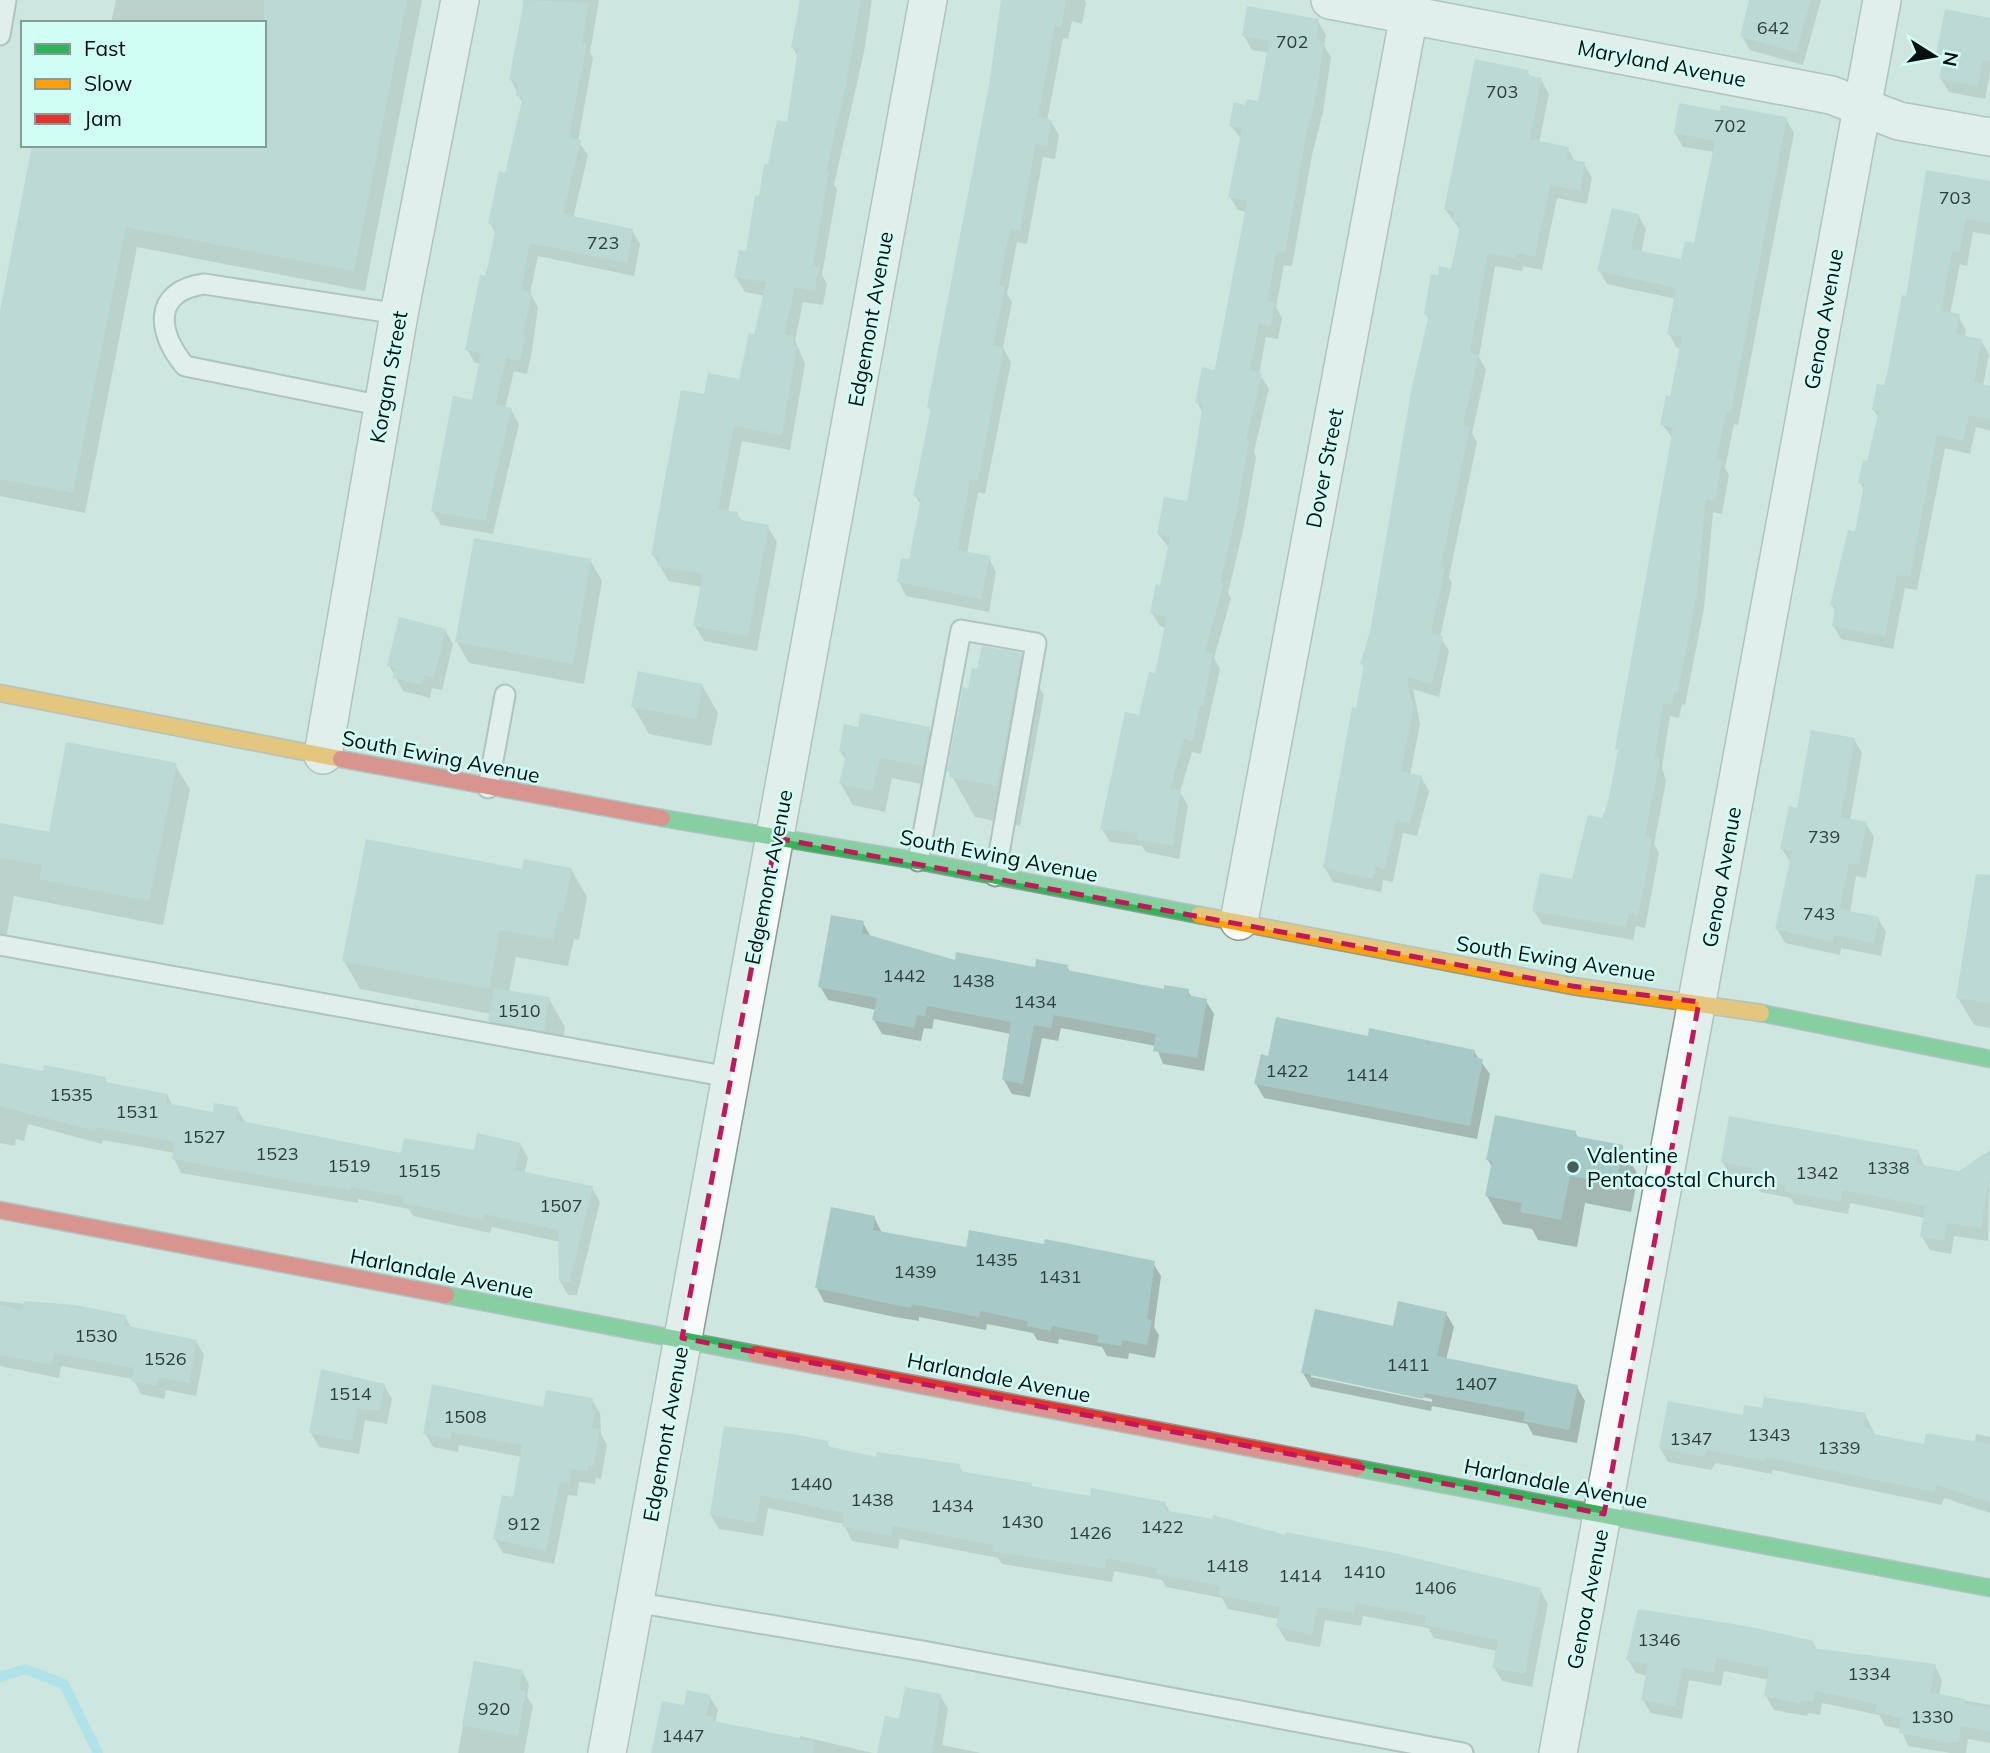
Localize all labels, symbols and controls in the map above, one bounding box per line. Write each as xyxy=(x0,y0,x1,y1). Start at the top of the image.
house number: 642 xyxy=(1757,16,1789,39)
legend xyxy=(21,21,266,147)
north arrow xyxy=(1899,21,1969,91)
house number: 702 xyxy=(1276,30,1308,53)
street label: Maryland Avenue xyxy=(1576,34,1748,92)
text: Fast xyxy=(84,35,126,61)
text: N xyxy=(1938,50,1964,69)
text: Slow xyxy=(84,70,132,96)
house number: 703 xyxy=(1486,80,1518,103)
text: Jam xyxy=(84,105,122,131)
house number: 702 xyxy=(1714,114,1746,137)
house number: 703 xyxy=(1939,186,1971,209)
street label: Edgemont Avenue xyxy=(842,229,898,409)
house number: 723 xyxy=(587,231,619,254)
street label: Genoa Avenue xyxy=(1798,247,1848,391)
street label: Korgan Street xyxy=(364,309,412,445)
street label: Dover Street xyxy=(1300,406,1348,530)
street label: South Ewing Avenue xyxy=(340,724,542,788)
street label: Edgemont Avenue xyxy=(738,787,798,967)
street label: Genoa Avenue xyxy=(1696,805,1746,949)
street label: South Ewing Avenue xyxy=(898,823,1100,887)
house number: 739 xyxy=(1808,825,1840,848)
house number: 743 xyxy=(1803,902,1835,925)
street label: South Ewing Avenue xyxy=(1455,929,1657,987)
house number: 1442 xyxy=(882,964,926,987)
house number: 1438 xyxy=(951,969,995,992)
house number: 1434 xyxy=(1013,990,1057,1013)
house number: 1510 xyxy=(497,999,541,1022)
house number: 1422 xyxy=(1265,1059,1309,1082)
house number: 1414 xyxy=(1345,1063,1389,1086)
house number: 1535 xyxy=(49,1083,93,1106)
house number: 1531 xyxy=(115,1100,159,1123)
house number: 1527 xyxy=(182,1125,226,1148)
house number: 1523 xyxy=(255,1142,299,1165)
place label: Valentine Pentacostal Church xyxy=(1587,1142,1776,1192)
house number: 1519 xyxy=(327,1154,371,1177)
house number: 1338 xyxy=(1866,1156,1910,1179)
house number: 1515 xyxy=(397,1159,441,1182)
marker: Valentine Pentacostal Church xyxy=(1565,1159,1581,1175)
house number: 1342 xyxy=(1795,1161,1839,1184)
house number: 1507 xyxy=(539,1194,583,1217)
street label: Harlandale Avenue xyxy=(348,1242,536,1304)
house number: 1435 xyxy=(974,1248,1018,1271)
house number: 1439 xyxy=(893,1260,937,1283)
house number: 1431 xyxy=(1038,1265,1082,1288)
house number: 1530 xyxy=(74,1324,118,1347)
street label: Edgemont Avenue xyxy=(637,1344,693,1524)
street label: Harlandale Avenue xyxy=(905,1346,1093,1408)
house number: 1526 xyxy=(143,1347,187,1370)
house number: 1411 xyxy=(1386,1353,1430,1376)
house number: 1407 xyxy=(1454,1372,1498,1395)
house number: 1514 xyxy=(328,1382,372,1405)
house number: 1508 xyxy=(443,1405,487,1428)
house number: 1343 xyxy=(1747,1423,1791,1446)
house number: 1347 xyxy=(1669,1427,1713,1450)
house number: 1339 xyxy=(1817,1436,1861,1459)
street label: Harlandale Avenue xyxy=(1462,1452,1650,1514)
house number: 1440 xyxy=(789,1472,833,1495)
house number: 1438 xyxy=(850,1488,894,1511)
house number: 1434 xyxy=(930,1494,974,1517)
house number: 1430 xyxy=(1000,1510,1044,1533)
house number: 912 xyxy=(508,1512,540,1535)
house number: 1422 xyxy=(1140,1515,1184,1538)
house number: 1426 xyxy=(1068,1521,1112,1544)
street label: Genoa Avenue xyxy=(1561,1527,1613,1671)
house number: 1418 xyxy=(1205,1554,1249,1577)
house number: 1410 xyxy=(1342,1560,1386,1583)
house number: 1414 xyxy=(1278,1564,1322,1587)
house number: 1406 xyxy=(1413,1576,1457,1599)
house number: 1346 xyxy=(1637,1628,1681,1651)
house number: 1334 xyxy=(1847,1662,1891,1685)
house number: 920 xyxy=(478,1697,510,1720)
house number: 1330 xyxy=(1910,1705,1954,1728)
house number: 1447 xyxy=(661,1724,705,1747)

